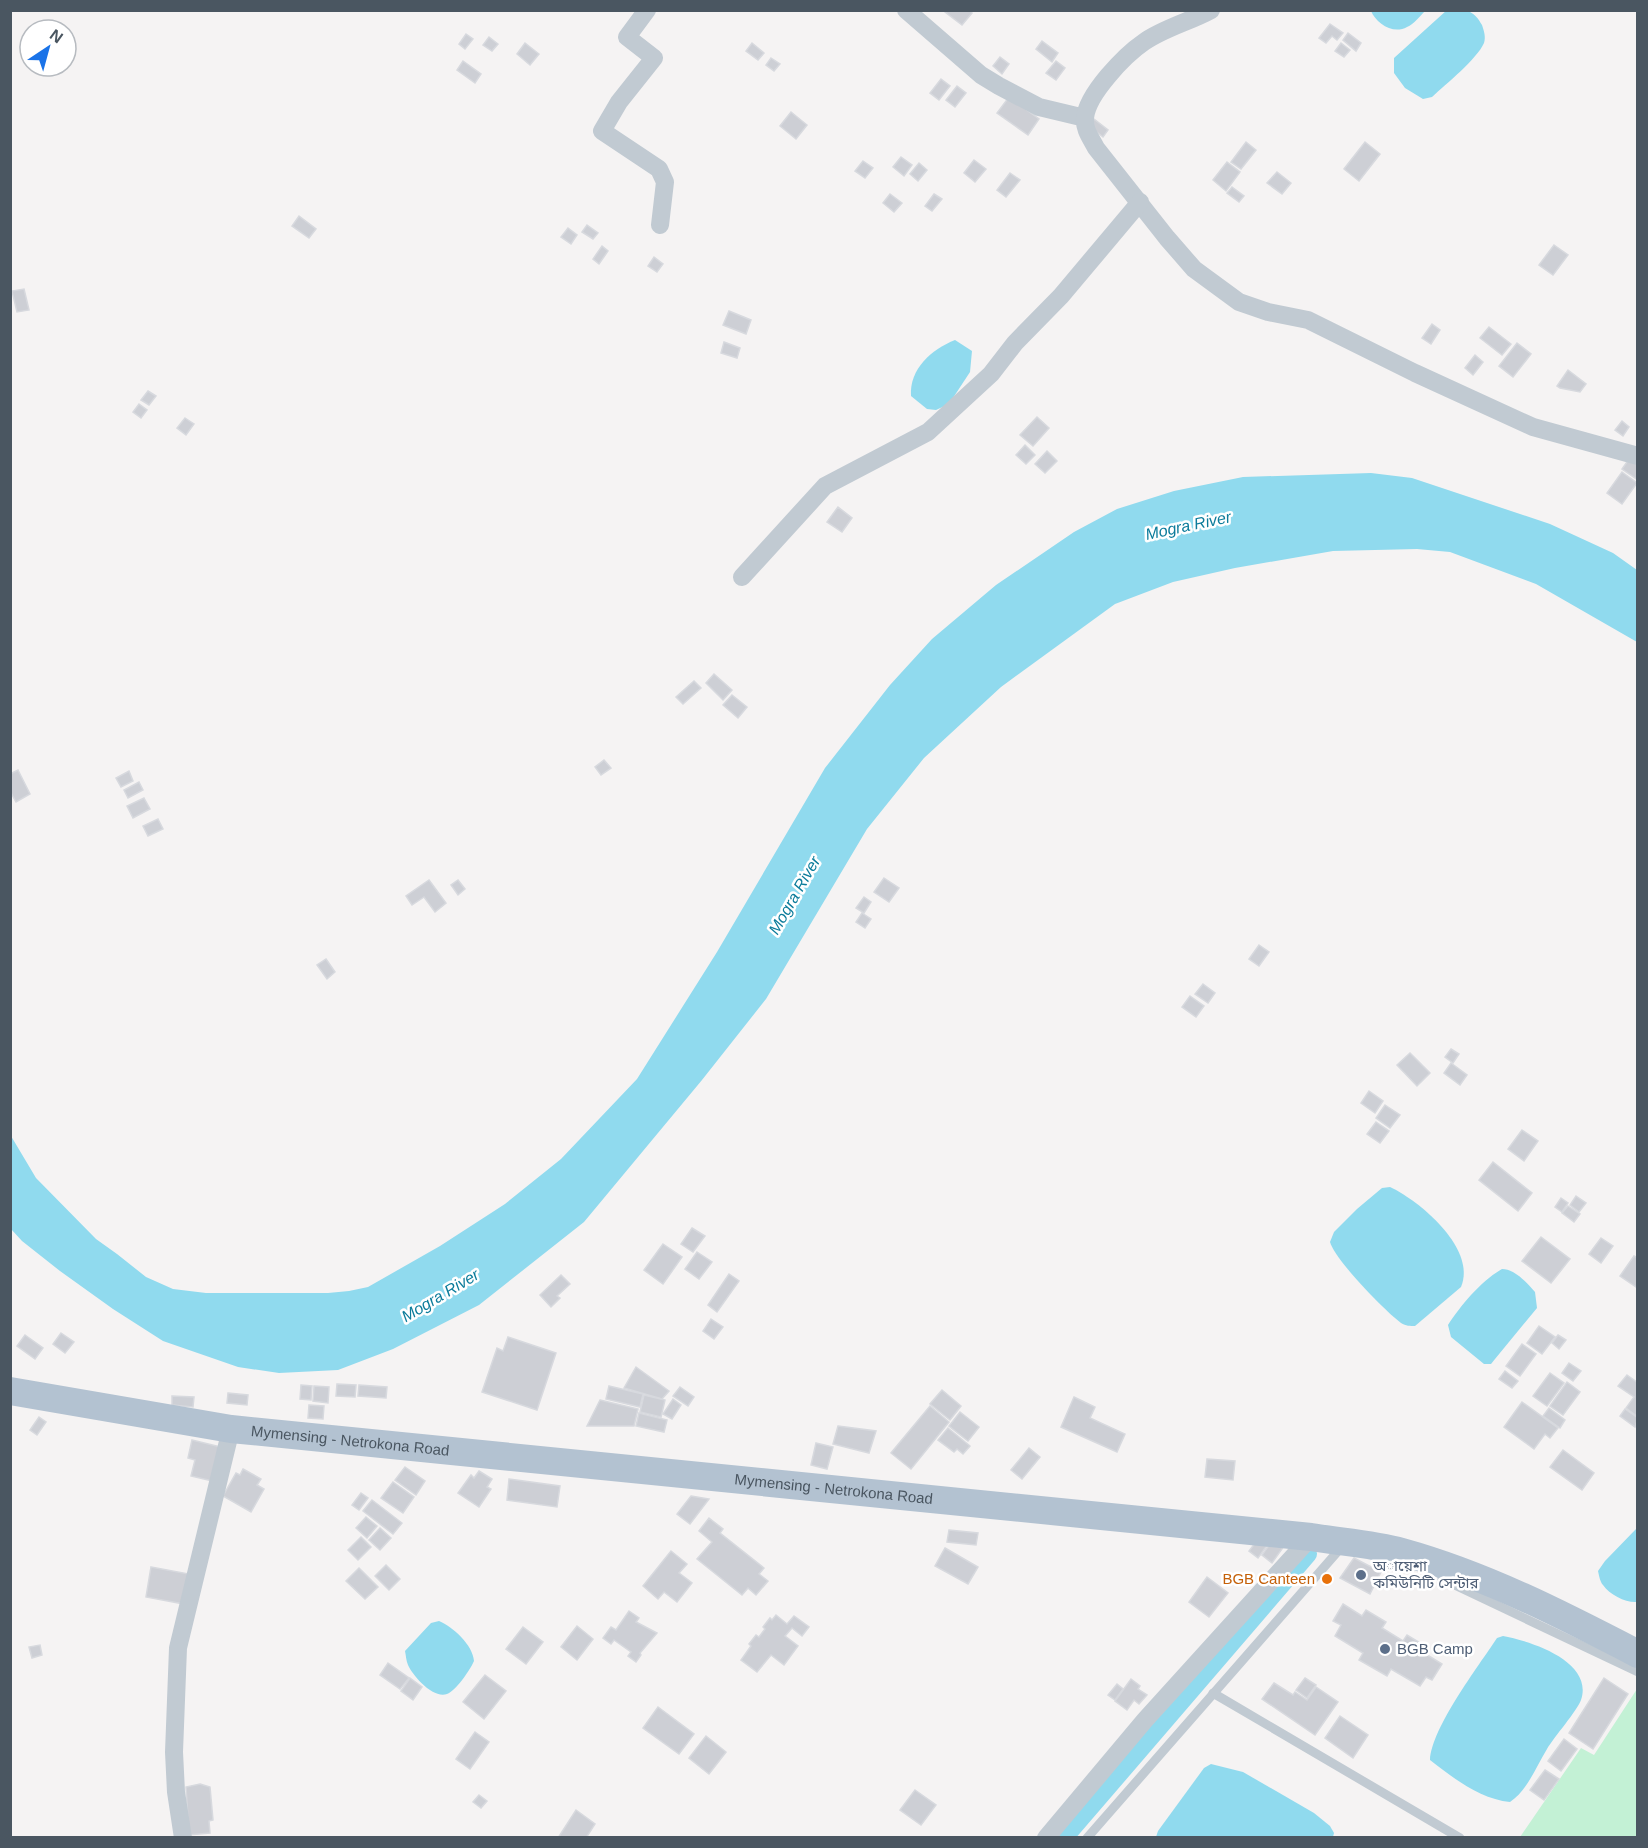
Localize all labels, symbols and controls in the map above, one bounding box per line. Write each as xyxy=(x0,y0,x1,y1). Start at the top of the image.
north arrow xyxy=(18,18,78,78)
text: N xyxy=(47,26,66,47)
water label: Mogra River xyxy=(1144,508,1233,543)
water label: Mogra River xyxy=(765,853,824,937)
water label: Mogra River xyxy=(399,1265,483,1325)
street label: Mymensing - Netrokona Road xyxy=(250,1422,450,1459)
street label: Mymensing - Netrokona Road xyxy=(734,1470,934,1507)
place label: অায়েশা কমিউনিটি সেন্টার xyxy=(1372,1557,1480,1591)
marker: অায়েশা কমিউনিটি সেন্টার xyxy=(1354,1568,1368,1582)
place label: BGB Canteen xyxy=(1222,1570,1315,1587)
marker: BGB Canteen xyxy=(1320,1572,1334,1586)
place label: BGB Camp xyxy=(1397,1640,1473,1657)
marker: BGB Camp xyxy=(1378,1642,1392,1656)

